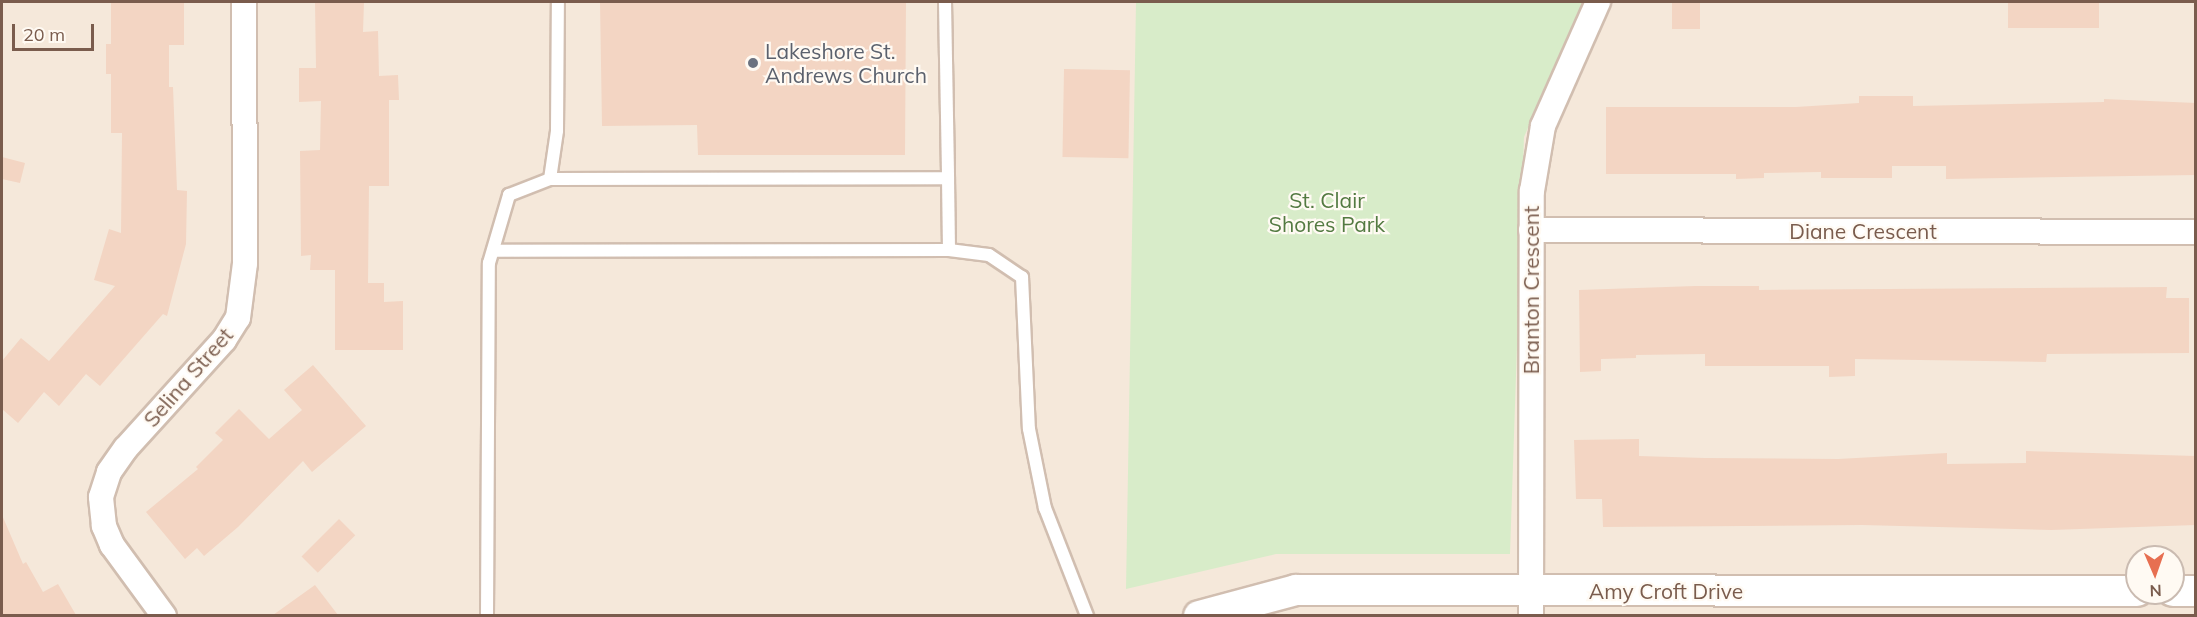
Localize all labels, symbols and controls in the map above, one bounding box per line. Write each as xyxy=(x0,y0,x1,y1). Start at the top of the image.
scale bar xyxy=(15,12,98,50)
text: 20 m xyxy=(23,23,65,46)
place label: Lakeshore St. Andrews Church xyxy=(765,38,927,88)
marker: Lakeshore St. Andrews Church xyxy=(746,56,760,70)
park label: St. Clair Shores Park xyxy=(1269,187,1385,237)
street label: Branton Crescent xyxy=(1518,206,1544,374)
street label: Diane Crescent xyxy=(1789,218,1937,244)
street label: Selina Street xyxy=(138,322,238,432)
north arrow xyxy=(2125,545,2185,605)
street label: Amy Croft Drive xyxy=(1589,578,1743,604)
text: N xyxy=(2149,581,2162,601)

